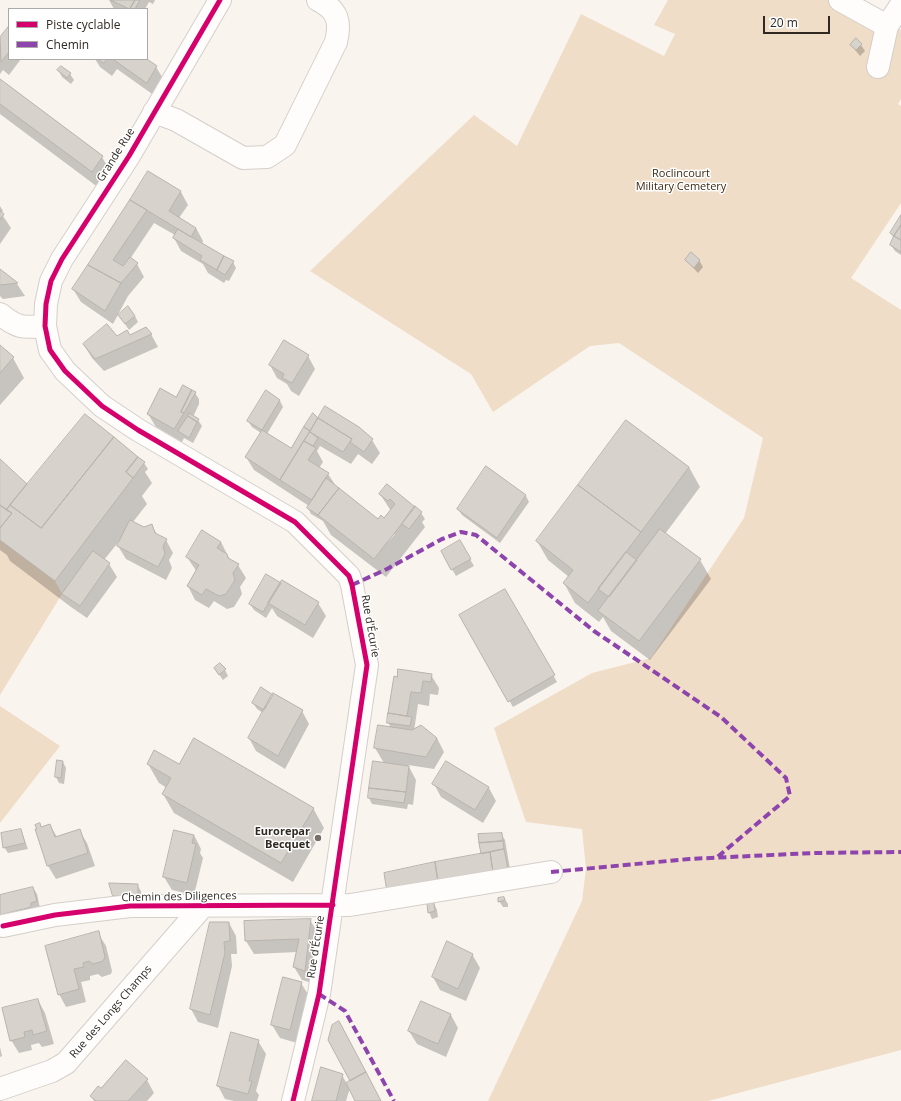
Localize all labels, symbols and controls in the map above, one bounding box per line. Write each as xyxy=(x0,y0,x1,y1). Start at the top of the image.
legend xyxy=(8,8,148,60)
scale bar xyxy=(765,8,832,34)
text: 20 m xyxy=(770,14,798,31)
text: Piste cyclable xyxy=(46,16,120,33)
text: Chemin xyxy=(46,36,89,53)
street label: Grande Rue xyxy=(94,126,138,184)
park label: Roclincourt Military Cemetery xyxy=(636,167,726,193)
street label: Rue d'Écurie xyxy=(358,594,382,658)
place label: Eurorepar Becquet xyxy=(255,825,310,851)
marker: Eurorepar Becquet xyxy=(313,833,323,843)
street label: Chemin des Diligences xyxy=(121,889,237,905)
street label: Rue d'Écurie xyxy=(305,915,327,979)
street label: Rue des Longs Champs xyxy=(67,963,155,1061)

